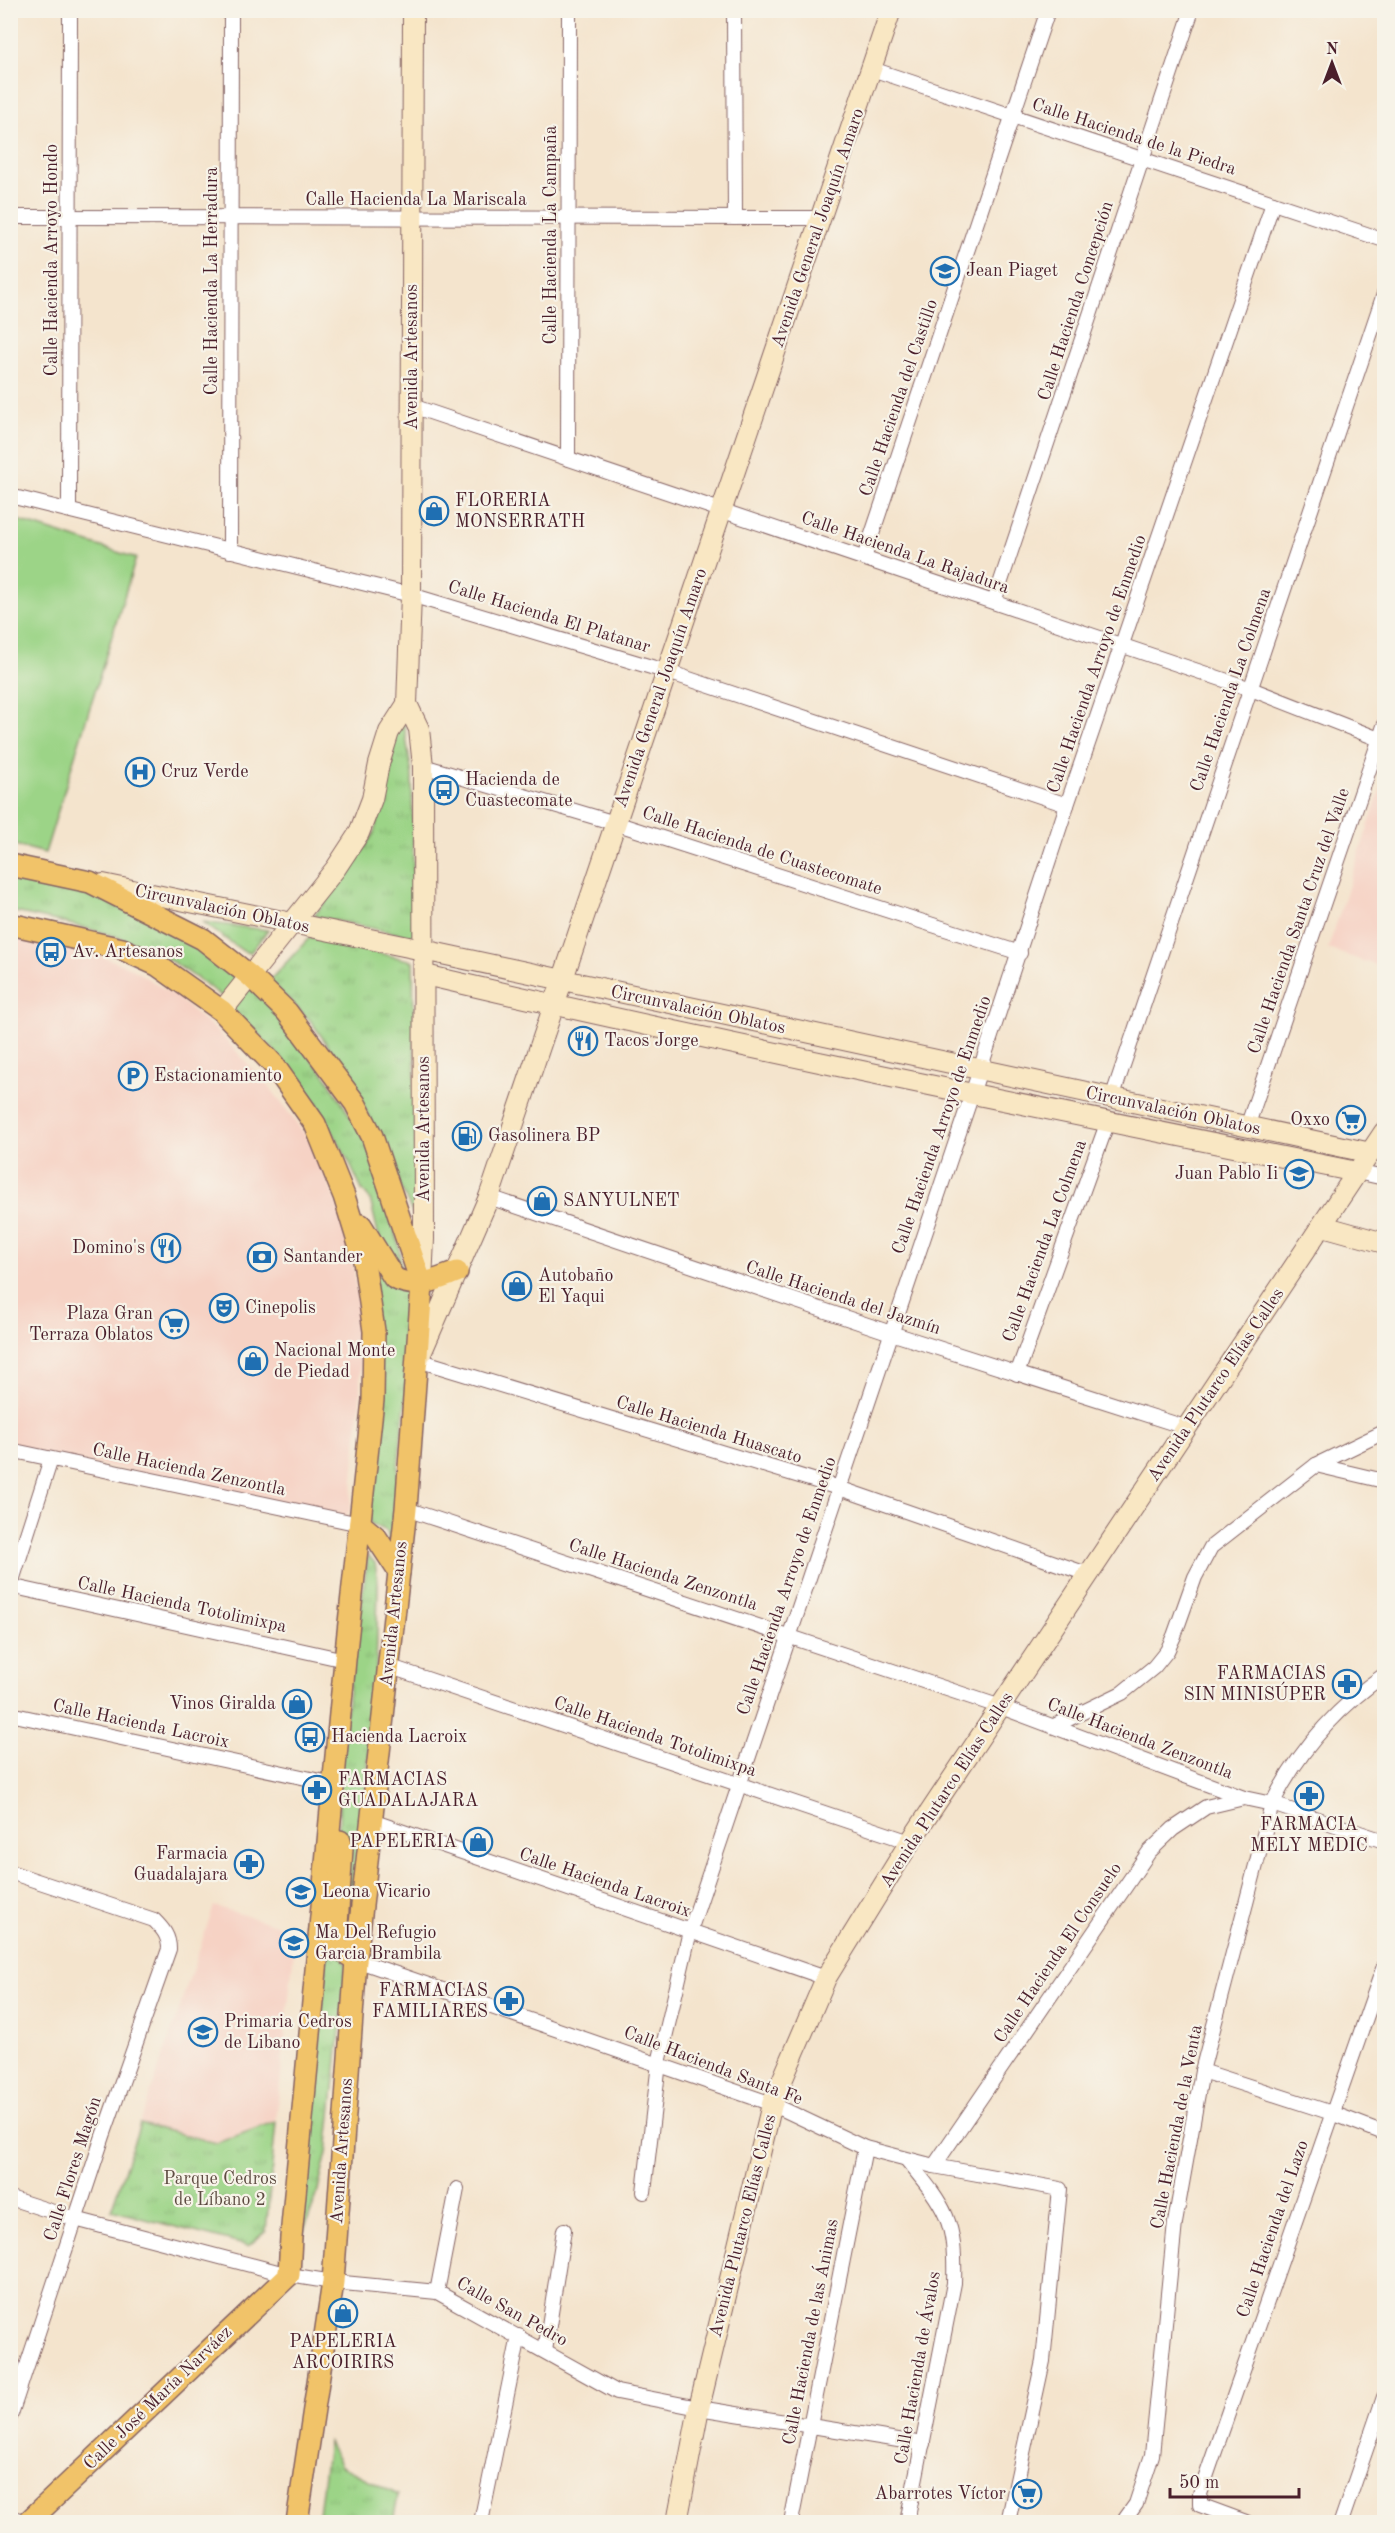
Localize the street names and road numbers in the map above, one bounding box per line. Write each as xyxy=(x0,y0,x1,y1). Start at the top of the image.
street label: Calle Hacienda de la Piedra xyxy=(1030,95,1238,179)
street label: Avenida General Joaquín Amaro xyxy=(768,106,868,350)
street label: Calle Hacienda La Campaña xyxy=(542,125,560,345)
street label: Calle Hacienda Arroyo Hondo xyxy=(43,144,61,376)
street label: Calle Hacienda La Herradura xyxy=(203,167,221,395)
street label: Calle Hacienda La Mariscala xyxy=(305,191,527,209)
street label: Calle Hacienda Concepción xyxy=(1035,199,1117,403)
street label: Avenida Artesanos xyxy=(403,284,421,430)
street label: Calle Hacienda del Castillo xyxy=(857,297,941,499)
street label: Calle Hacienda La Rajadura xyxy=(799,509,1011,597)
street label: Calle Hacienda Arroyo de Enmedio xyxy=(1044,533,1150,795)
street label: Avenida General Joaquín Amaro xyxy=(611,566,711,810)
street label: Calle Hacienda El Platanar xyxy=(446,578,653,657)
street label: Calle Hacienda La Colmena xyxy=(1188,586,1274,794)
street label: Calle Hacienda Santa Cruz del Valle xyxy=(1245,786,1353,1056)
street label: Calle Hacienda de Cuastecomate xyxy=(640,804,884,898)
street label: Circunvalación Oblatos xyxy=(133,882,311,936)
street label: Circunvalación Oblatos xyxy=(609,983,787,1037)
street label: Calle Hacienda Arroyo de Enmedio xyxy=(889,994,995,1256)
street label: Avenida Artesanos xyxy=(415,1056,433,1202)
street label: Circunvalación Oblatos xyxy=(1084,1084,1262,1138)
street label: Calle Hacienda La Colmena xyxy=(1000,1137,1090,1345)
street label: Calle Hacienda del Jazmín xyxy=(743,1258,943,1338)
street label: Avenida Plutarco Elías Calles xyxy=(1144,1285,1288,1485)
street label: Calle Hacienda Huascato xyxy=(614,1393,804,1467)
street label: Calle Hacienda Zenzontla xyxy=(91,1441,288,1499)
street label: Calle Hacienda Arroyo de Enmedio xyxy=(734,1455,840,1717)
street label: Calle Hacienda Zenzontla xyxy=(566,1536,760,1614)
street label: Avenida Artesanos xyxy=(377,1540,411,1688)
street label: Calle Hacienda Totolimixpa xyxy=(76,1574,288,1636)
street label: Avenida Plutarco Elías Calles xyxy=(877,1689,1017,1891)
street label: Calle Hacienda Totolimixpa xyxy=(551,1694,759,1780)
street label: Calle Hacienda Zenzontla xyxy=(1045,1695,1235,1783)
street label: Calle Hacienda Lacroix xyxy=(51,1696,231,1752)
street label: Calle Hacienda Lacroix xyxy=(517,1845,693,1921)
street label: Calle Hacienda El Consuelo xyxy=(991,1859,1125,2047)
street label: Calle Hacienda de la Venta xyxy=(1148,2023,1206,2231)
street label: Calle Hacienda Santa Fe xyxy=(621,2024,805,2108)
street label: Avenida Artesanos xyxy=(328,2077,356,2225)
street label: Calle Flores Magón xyxy=(41,2094,105,2243)
street label: Avenida Plutarco Elías Calles xyxy=(707,2112,780,2339)
street label: Calle Hacienda del Lazo xyxy=(1234,2138,1312,2320)
street label: Calle Hacienda de las Ánimas xyxy=(776,2217,842,2446)
street label: Calle Hacienda de Ávalos xyxy=(888,2269,944,2466)
street label: Calle San Pedro xyxy=(453,2274,571,2350)
street label: Calle José María Narváez xyxy=(80,2323,236,2473)

